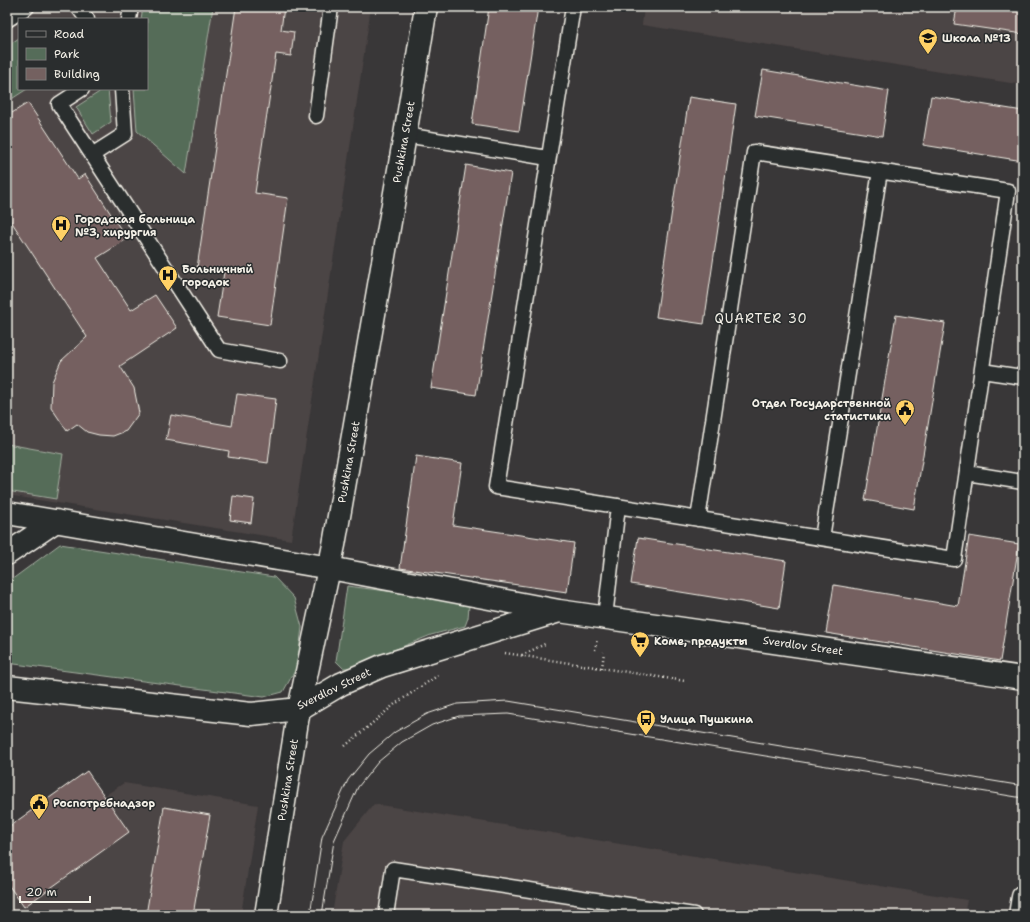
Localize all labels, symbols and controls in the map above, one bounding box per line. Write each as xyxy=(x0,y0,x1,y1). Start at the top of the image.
legend xyxy=(18,18,148,90)
text: Road xyxy=(54,26,85,42)
school or university icon: Школа №13 xyxy=(917,27,939,55)
place label: Школа №13 xyxy=(942,31,1011,46)
text: Park xyxy=(54,46,80,62)
text: Building xyxy=(54,66,100,82)
street label: Pushkina Street xyxy=(389,100,419,184)
place label: Городская больница №3, хирургия xyxy=(75,212,195,240)
hospital icon: Городская больница №3, хирургия xyxy=(50,214,72,242)
place label: Больничный городок xyxy=(182,262,254,290)
hospital icon: Больничный городок xyxy=(157,264,179,292)
district label: QUARTER 30 xyxy=(714,310,808,327)
place label: Отдел Государственной статистики xyxy=(752,396,891,424)
public building icon: Отдел Государственной статистики xyxy=(894,398,916,426)
street label: Pushkina Street xyxy=(334,420,364,504)
supermarket icon: Коме, продукты xyxy=(629,630,651,658)
street label: Sverdlov Street xyxy=(762,633,844,659)
place label: Коме, продукты xyxy=(654,634,748,649)
street label: Sverdlov Street xyxy=(294,664,374,713)
bus stop icon: Улица Пушкина xyxy=(635,708,657,736)
place label: Улица Пушкина xyxy=(660,712,753,727)
street label: Pushkina Street xyxy=(274,738,302,822)
public building icon: Роспотребнадзор xyxy=(28,792,50,820)
place label: Роспотребнадзор xyxy=(53,796,155,811)
scale bar xyxy=(20,878,90,904)
text: 20 m xyxy=(26,884,57,900)

